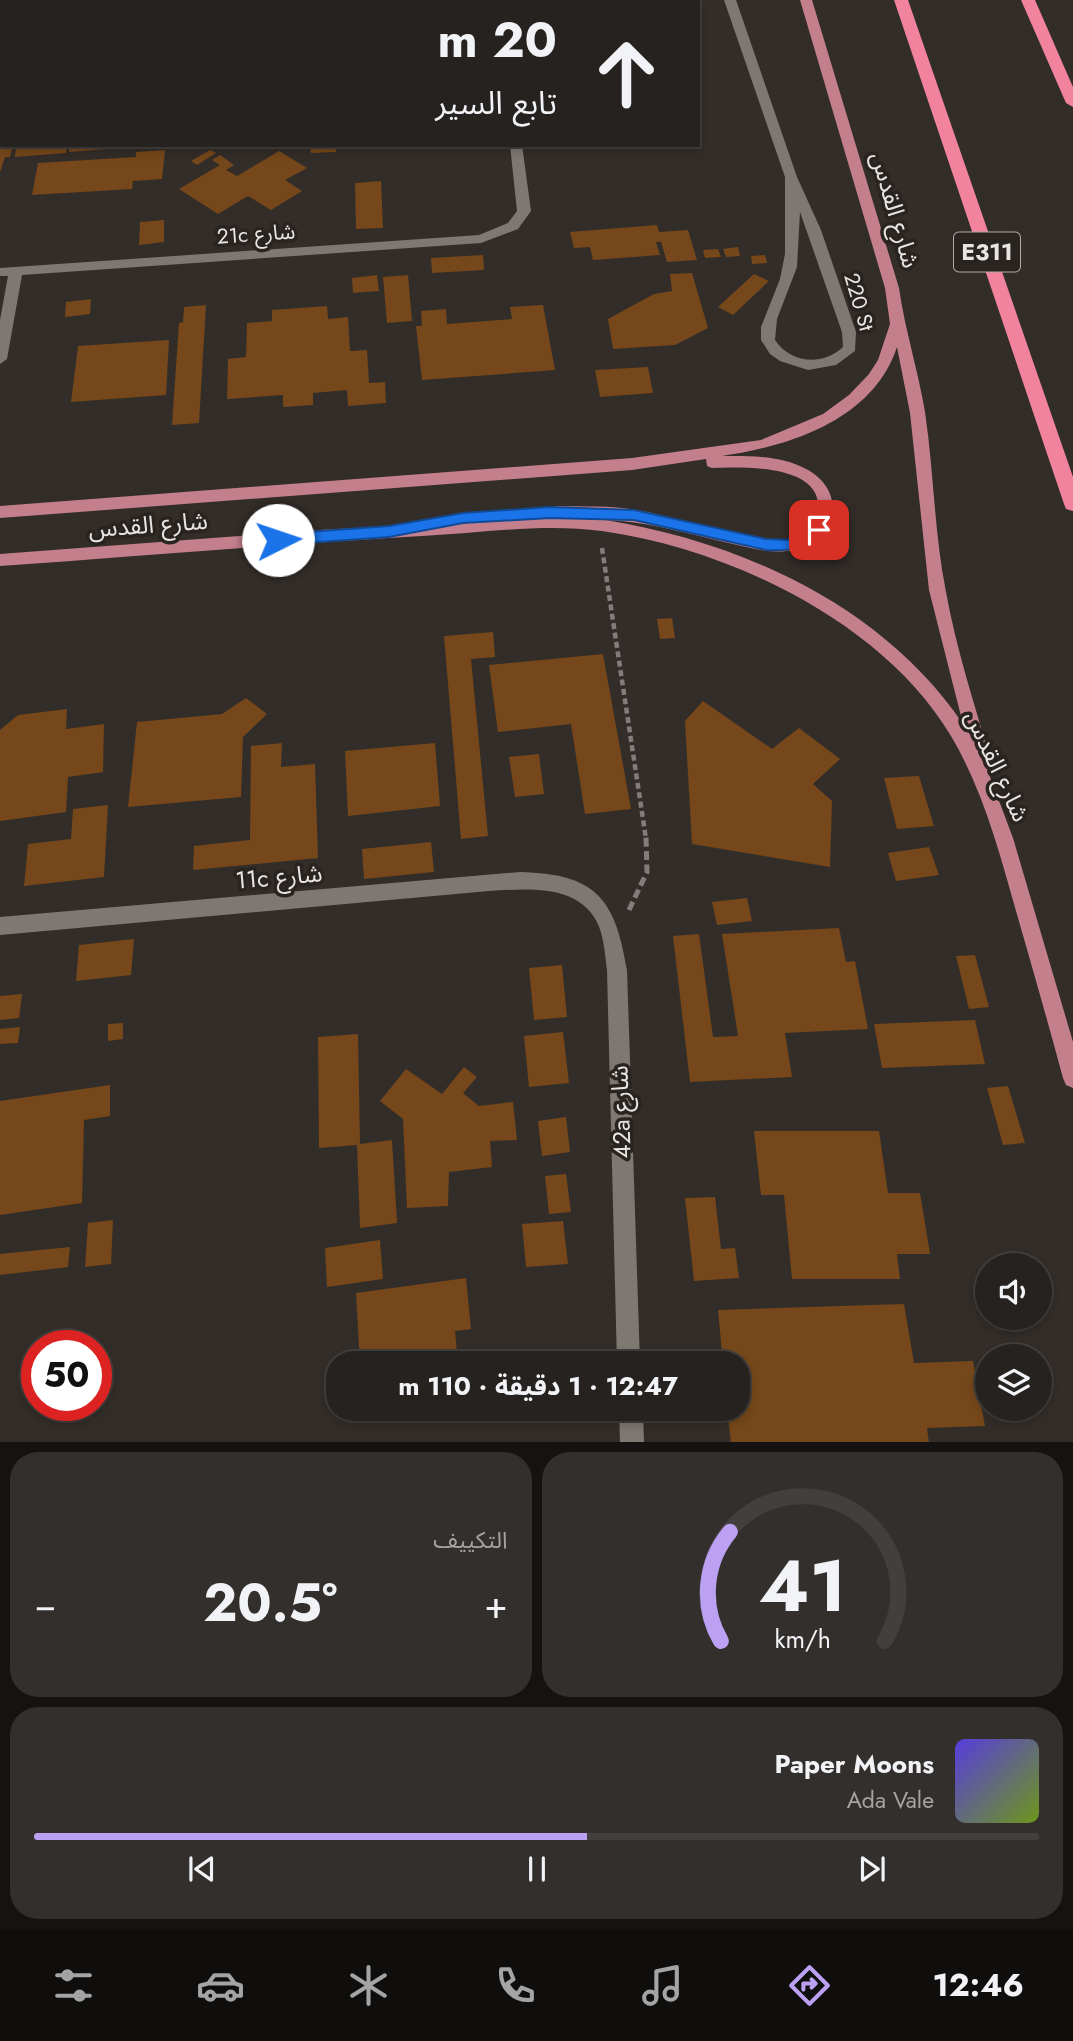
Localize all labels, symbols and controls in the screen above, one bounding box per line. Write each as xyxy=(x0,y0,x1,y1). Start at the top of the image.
text: 20 m xyxy=(438,5,557,75)
icon: ahead xyxy=(581,28,672,119)
text: تابع السير xyxy=(435,80,557,126)
street label: شارع القدس xyxy=(862,148,929,272)
street label: 21c شارع xyxy=(216,216,296,252)
road number: E311 xyxy=(954,232,1020,272)
street label: 220 St xyxy=(836,269,882,335)
pin xyxy=(789,500,849,560)
street label: شارع القدس xyxy=(87,503,209,546)
position arrow xyxy=(241,503,315,577)
icon: arrive xyxy=(800,511,838,549)
street label: شارع القدس xyxy=(956,704,1039,827)
street label: 11c شارع xyxy=(234,855,324,898)
street label: 42a شارع xyxy=(601,1065,640,1159)
map controls xyxy=(975,1253,1052,1421)
button: sound xyxy=(975,1253,1052,1330)
speed limit sign: 50 xyxy=(21,1330,112,1421)
button: layers xyxy=(975,1344,1052,1421)
text: 12:47 · 1 دقيقة · 110 m xyxy=(398,1367,678,1405)
text: التكييف xyxy=(433,1523,508,1557)
text: 41 xyxy=(758,1533,846,1638)
text: 20.5° xyxy=(203,1565,337,1641)
text: − xyxy=(34,1577,56,1632)
text: + xyxy=(484,1577,508,1632)
text: km/h xyxy=(774,1620,831,1656)
text: Paper Moons xyxy=(774,1745,934,1783)
text: Ada Vale xyxy=(847,1783,934,1817)
icon: previous xyxy=(183,1850,221,1888)
icon: pause xyxy=(518,1850,556,1888)
icon: next xyxy=(853,1850,891,1888)
icon: filters xyxy=(49,1961,98,2010)
icon: car xyxy=(196,1961,245,2010)
icon: climate xyxy=(344,1961,393,2010)
icon: phone xyxy=(491,1961,540,2010)
icon: music xyxy=(638,1961,687,2010)
icon: directions xyxy=(785,1961,834,2010)
text: 12:46 xyxy=(933,1962,1024,2008)

